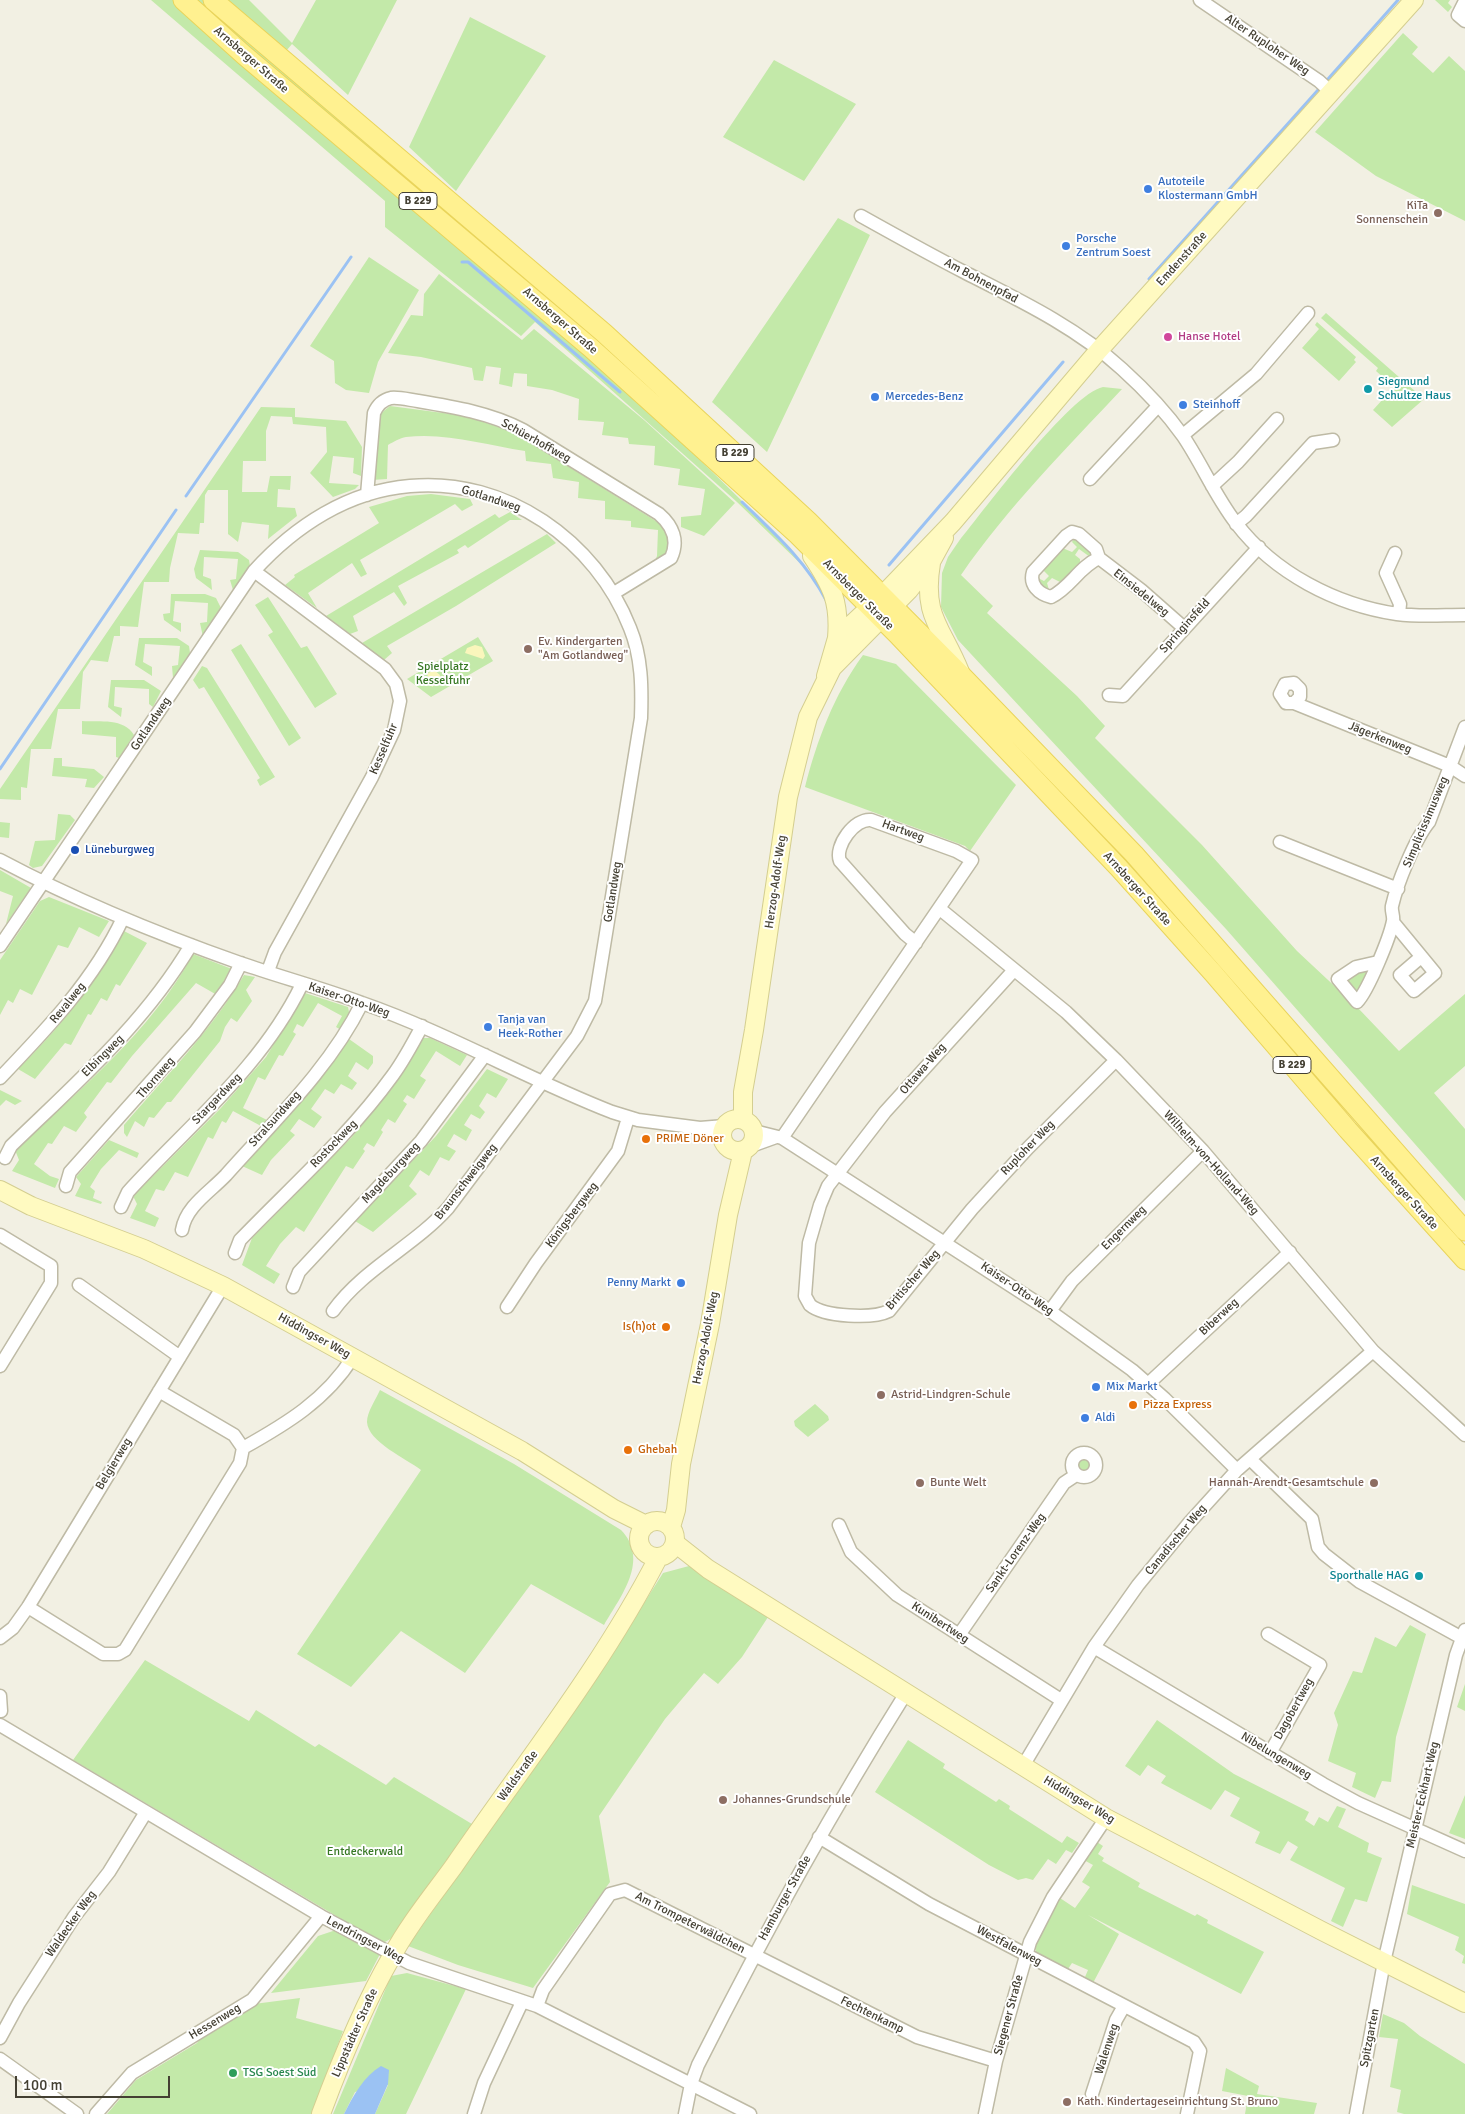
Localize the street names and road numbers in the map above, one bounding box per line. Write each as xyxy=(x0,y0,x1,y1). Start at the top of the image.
street label: Alter Ruploher Weg xyxy=(1222,11,1312,79)
street label: Arnsberger Straße xyxy=(211,24,291,96)
road number: B 229 xyxy=(399,192,437,210)
street label: Emdenstraße xyxy=(1154,229,1210,289)
street label: Am Bohnenpfad xyxy=(942,256,1020,306)
street label: Arnsberger Straße xyxy=(520,285,600,357)
street label: Schüerhoffweg xyxy=(499,416,573,466)
road number: B 229 xyxy=(716,444,754,462)
street label: Gotlandweg xyxy=(460,483,522,515)
street label: Arnsberger Straße xyxy=(820,557,896,633)
street label: Einsiedelweg xyxy=(1110,566,1172,620)
street label: Springinsfeld xyxy=(1157,596,1213,656)
street label: Gotlandweg xyxy=(128,695,174,753)
street label: Jägerkenweg xyxy=(1346,719,1414,757)
street label: Kesselfuhr xyxy=(367,721,401,777)
street label: Simplicissimusweg xyxy=(1400,774,1452,870)
street label: Hartweg xyxy=(880,817,926,845)
street label: Herzog-Adolf-Weg xyxy=(762,834,790,930)
street label: Arnsberger Straße xyxy=(1100,849,1174,929)
street label: Gotlandweg xyxy=(601,861,625,923)
street label: Kaiser-Otto-Weg xyxy=(306,979,392,1021)
street label: Revalweg xyxy=(47,980,89,1026)
street label: Elbingweg xyxy=(79,1032,127,1080)
street label: Ottawa-Weg xyxy=(897,1040,949,1098)
street label: Thornweg xyxy=(134,1054,178,1102)
road number: B 229 xyxy=(1273,1056,1311,1074)
street label: Stargardweg xyxy=(189,1071,245,1127)
street label: Stralsundweg xyxy=(246,1088,304,1150)
street label: Wilhelm-von-Holland-Weg xyxy=(1160,1108,1262,1218)
street label: Rostockweg xyxy=(307,1117,361,1171)
street label: Ruploher Weg xyxy=(998,1117,1058,1179)
street label: Magdeburgweg xyxy=(359,1139,423,1207)
street label: Braunschweigweg xyxy=(432,1141,500,1223)
street label: Arnsberger Straße xyxy=(1367,1153,1441,1233)
street label: Königsbergweg xyxy=(543,1179,601,1251)
street label: Engernweg xyxy=(1099,1203,1149,1253)
street label: Britischer Weg xyxy=(883,1247,943,1313)
street label: Kaiser-Otto-Weg xyxy=(978,1259,1056,1319)
street label: Herzog-Adolf-Weg xyxy=(690,1290,722,1386)
street label: Biberweg xyxy=(1196,1295,1242,1339)
street label: Hiddingser Weg xyxy=(275,1310,353,1362)
street label: Belgierweg xyxy=(93,1436,135,1492)
street label: Canadischer Weg xyxy=(1142,1502,1210,1578)
street label: Sankt-Lorenz-Weg xyxy=(983,1510,1049,1596)
street label: Kunibertweg xyxy=(909,1599,971,1647)
street label: Dagobertweg xyxy=(1271,1676,1317,1742)
street label: Nibelungenweg xyxy=(1238,1729,1314,1783)
street label: Meister-Eckhart-Weg xyxy=(1404,1740,1442,1850)
street label: Waldstraße xyxy=(495,1748,541,1804)
street label: Hiddingser Weg xyxy=(1041,1773,1117,1827)
street label: Hamburger Straße xyxy=(756,1853,814,1943)
street label: Waldecker Weg xyxy=(43,1888,99,1960)
street label: Am Trompeterwäldchen xyxy=(633,1889,747,1957)
street label: Lendringser Weg xyxy=(324,1913,406,1967)
street label: Westfalenweg xyxy=(974,1923,1044,1969)
street label: Siegener Straße xyxy=(991,1973,1027,2057)
street label: Lippstädter Straße xyxy=(329,1986,381,2080)
street label: Fechtenkamp xyxy=(838,1993,906,2037)
street label: Hessenweg xyxy=(187,2001,243,2043)
street label: Spitzgarten xyxy=(1357,2007,1383,2069)
street label: Walenweg xyxy=(1092,2022,1122,2076)

